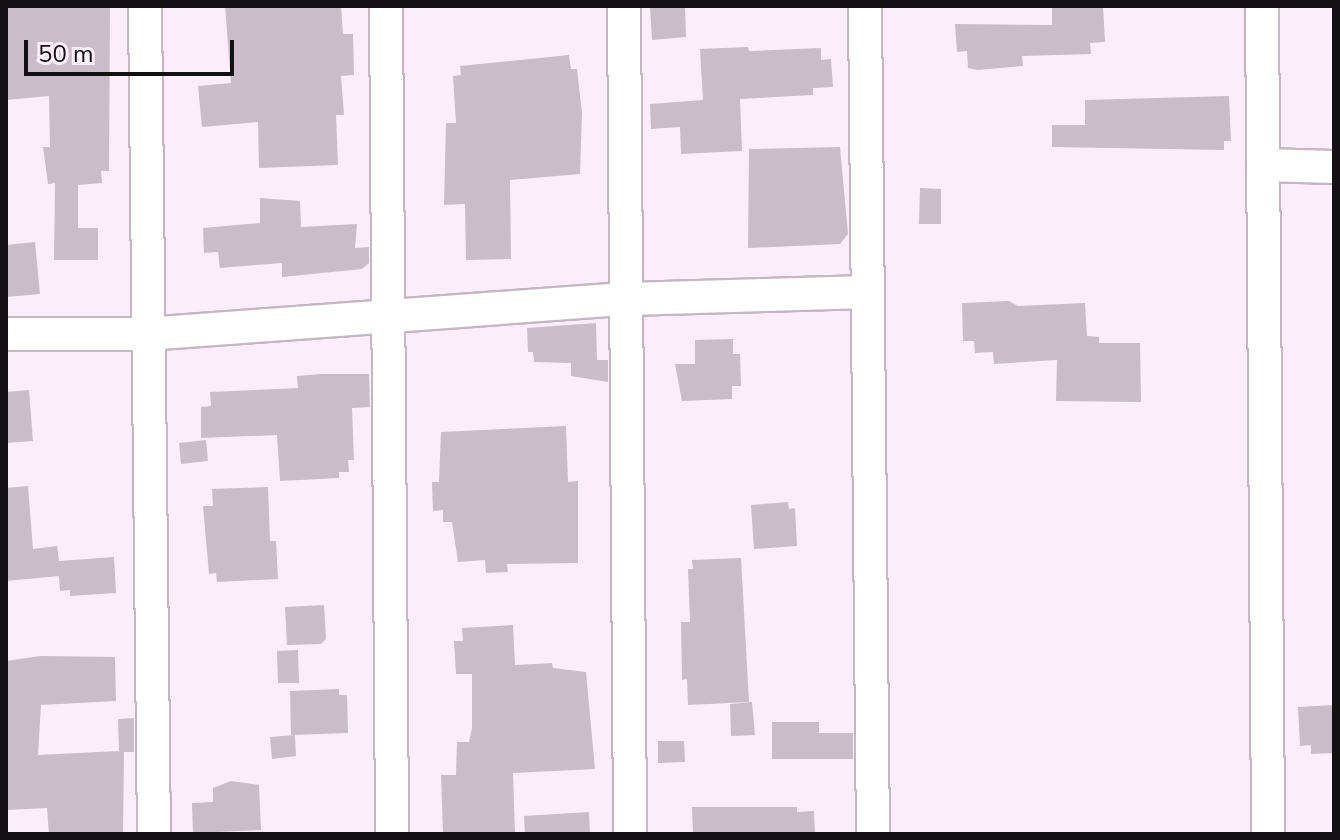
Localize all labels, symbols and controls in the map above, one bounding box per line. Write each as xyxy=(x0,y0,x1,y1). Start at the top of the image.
scale bar xyxy=(28,24,238,74)
text: 50 m xyxy=(38,38,94,70)

